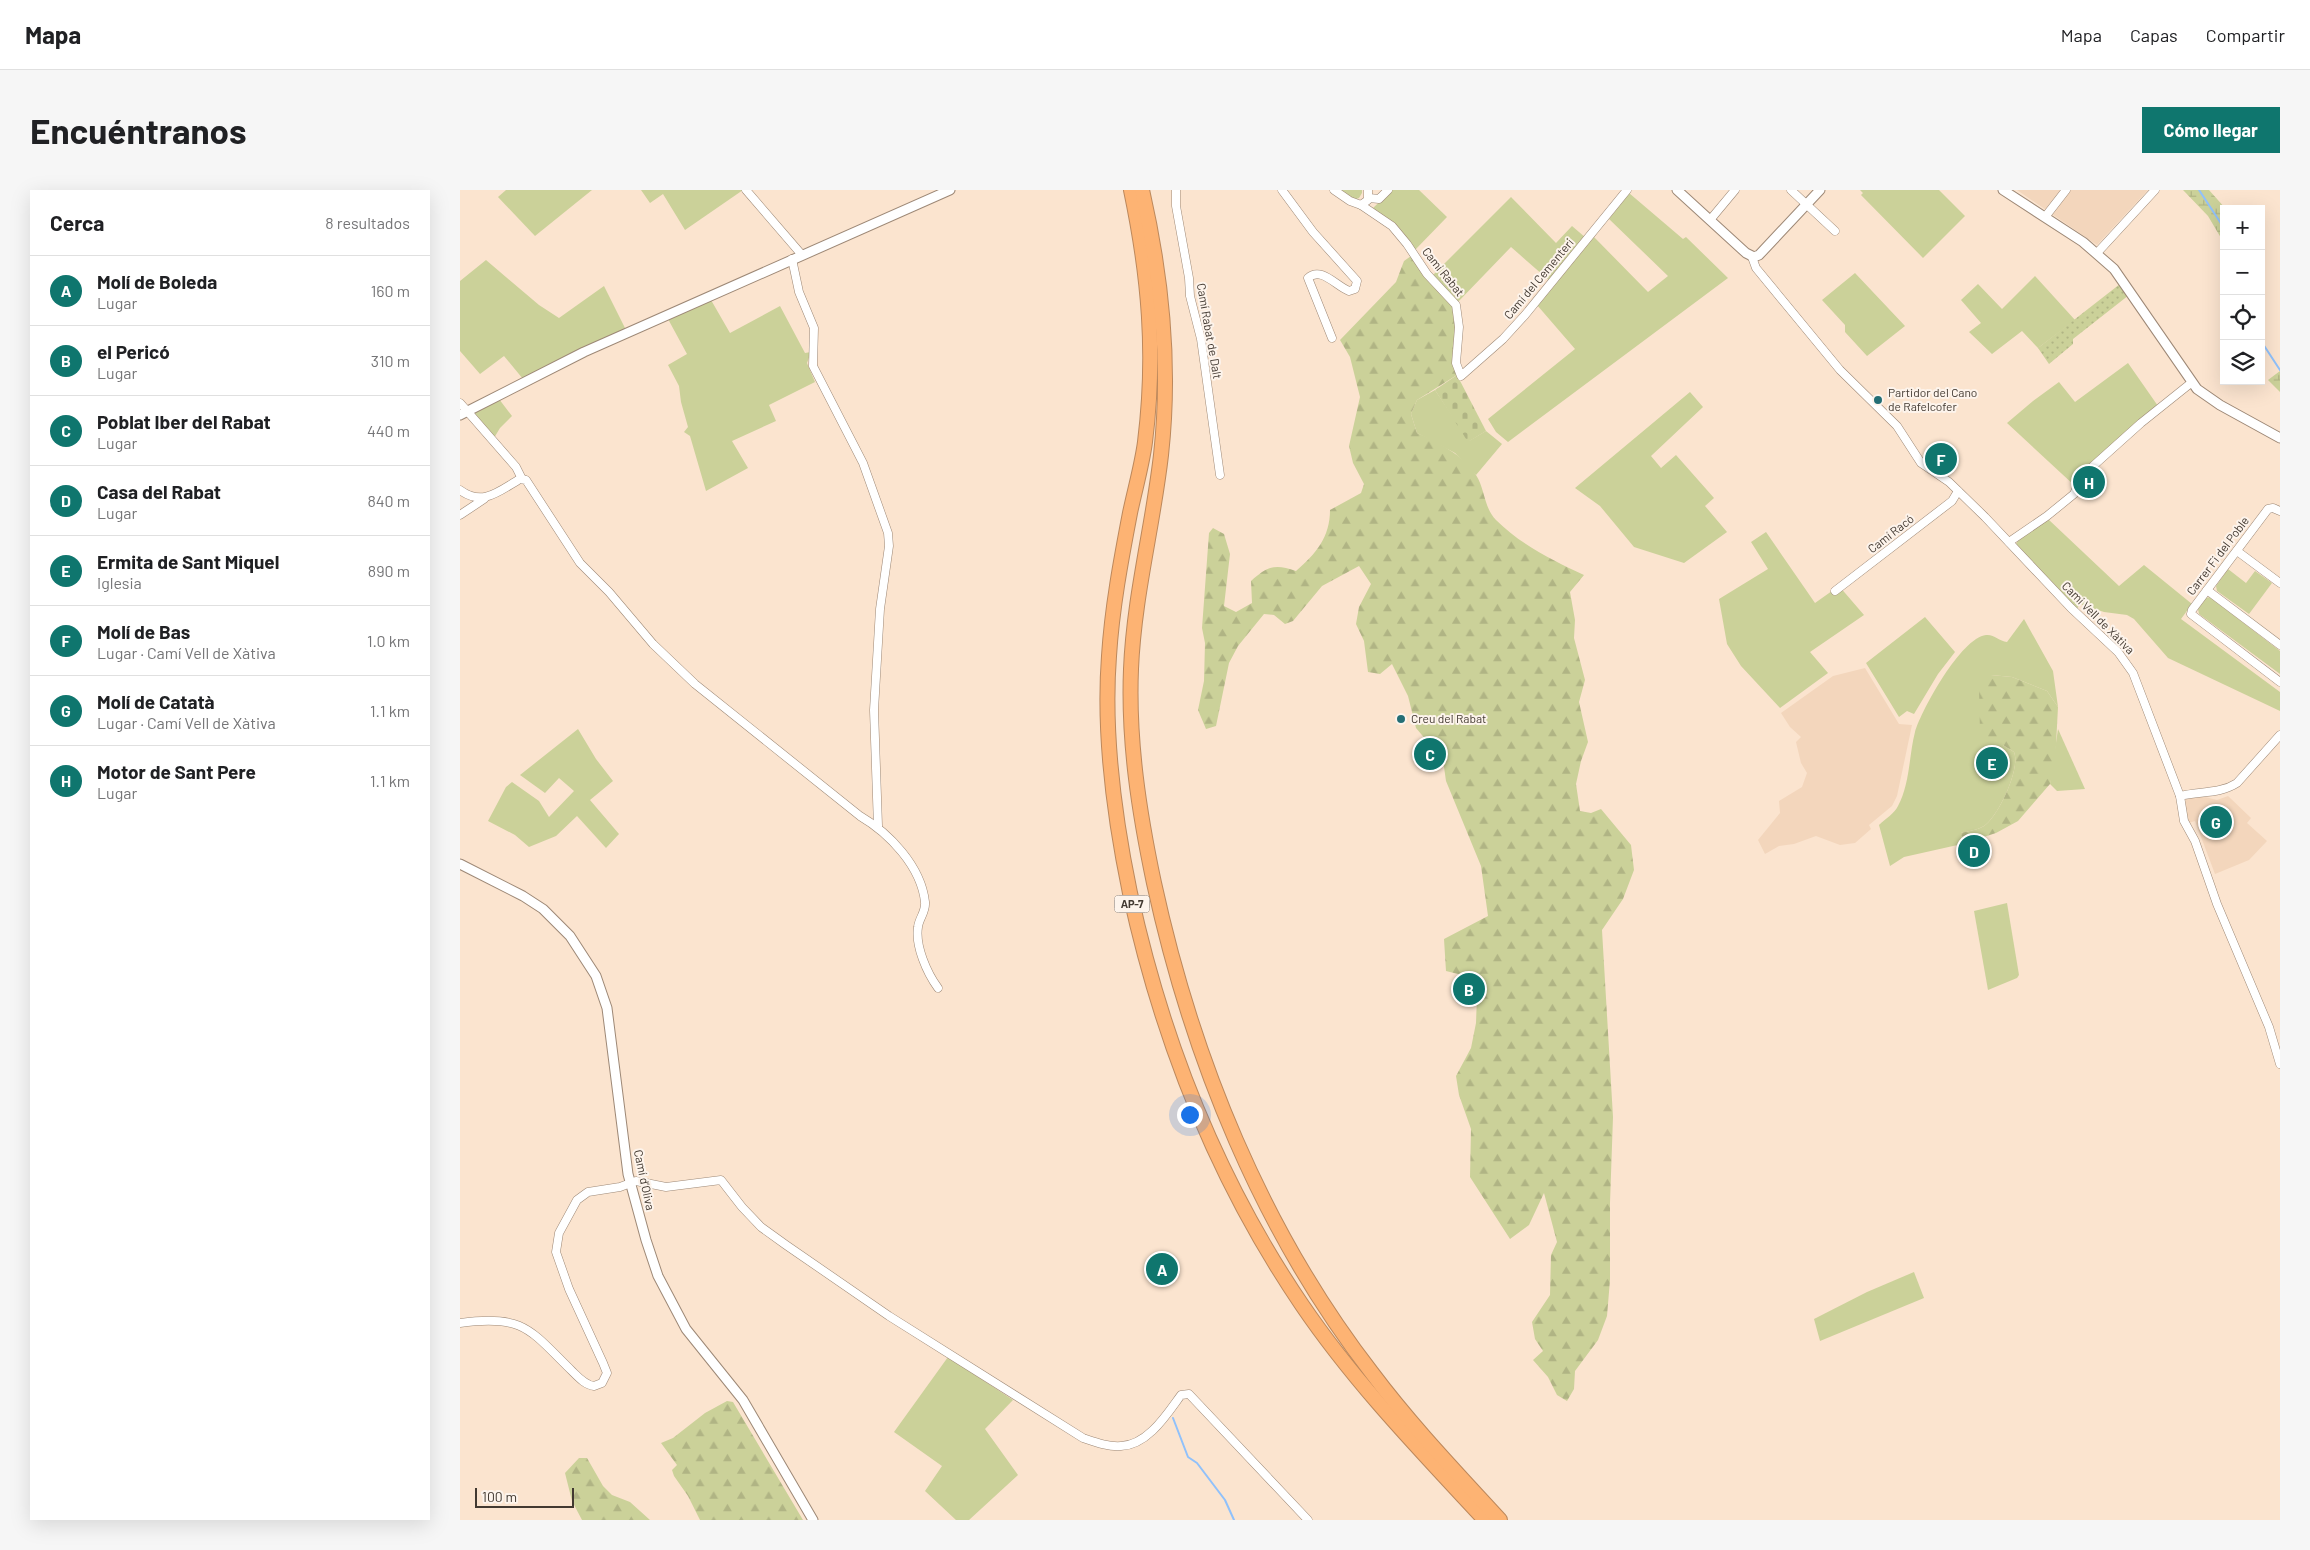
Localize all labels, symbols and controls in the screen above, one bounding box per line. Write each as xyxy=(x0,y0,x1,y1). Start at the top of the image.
text: Mapa xyxy=(25,20,81,49)
text: Mapa xyxy=(2061,24,2102,46)
text: Capas xyxy=(2130,24,2178,46)
text: Compartir xyxy=(2206,24,2285,46)
button: Cómo llegar xyxy=(2142,107,2280,153)
text: Encuéntranos xyxy=(30,109,247,151)
map controls xyxy=(2220,205,2265,385)
button: + xyxy=(2220,205,2265,250)
text: Cerca xyxy=(50,210,104,235)
text: 8 resultados xyxy=(325,213,410,232)
street label: Camí del Cementeri xyxy=(1501,235,1576,321)
street label: Camí Rabat xyxy=(1420,244,1468,299)
button: − xyxy=(2220,250,2265,295)
text: Molí de Boleda xyxy=(97,270,217,293)
text: A xyxy=(61,281,71,300)
text: 160 m xyxy=(371,281,410,300)
street label: Camí Rabat de Dalt xyxy=(1195,282,1225,380)
text: Lugar xyxy=(97,293,137,312)
button: locate xyxy=(2220,295,2265,340)
text: el Pericó xyxy=(97,340,170,363)
button: layers xyxy=(2220,340,2265,385)
text: B xyxy=(61,351,71,370)
text: 310 m xyxy=(371,351,410,370)
text: Lugar xyxy=(97,363,137,382)
place label: Partidor del Cano de Rafelcofer xyxy=(1888,385,1977,413)
marker: Partidor del Cano de Rafelcofer xyxy=(1872,394,1884,406)
text: Poblat Iber del Rabat xyxy=(97,410,271,433)
text: C xyxy=(61,421,71,440)
text: 440 m xyxy=(367,421,410,440)
text: Lugar xyxy=(97,433,137,452)
pin: F xyxy=(1925,440,1957,478)
pin: H xyxy=(2073,463,2105,501)
text: Casa del Rabat xyxy=(97,480,221,503)
text: D xyxy=(61,491,71,510)
text: 840 m xyxy=(367,491,410,510)
text: Lugar xyxy=(97,503,137,522)
street label: Camí Racó xyxy=(1865,511,1916,555)
street label: Carrer Fi del Poble xyxy=(2183,513,2251,597)
text: Ermita de Sant Miquel xyxy=(97,550,279,573)
text: E xyxy=(61,561,71,580)
text: 890 m xyxy=(368,561,410,580)
text: Iglesia xyxy=(97,573,142,592)
street label: Camí Vell de Xàtiva xyxy=(2060,578,2138,656)
text: Molí de Bas xyxy=(97,620,190,643)
text: F xyxy=(62,631,70,650)
text: 1.0 km xyxy=(367,631,410,650)
text: Lugar · Camí Vell de Xàtiva xyxy=(97,643,276,662)
text: Molí de Catatà xyxy=(97,690,215,713)
text: G xyxy=(61,701,71,720)
text: 1.1 km xyxy=(370,701,410,720)
place label: Creu del Rabat xyxy=(1411,711,1486,725)
text: Lugar · Camí Vell de Xàtiva xyxy=(97,713,276,732)
marker: Creu del Rabat xyxy=(1395,713,1407,725)
pin: C xyxy=(1414,735,1446,773)
pin: E xyxy=(1976,744,2008,782)
text: Motor de Sant Pere xyxy=(97,760,256,783)
text: H xyxy=(61,771,71,790)
text: 1.1 km xyxy=(370,771,410,790)
text: Lugar xyxy=(97,783,137,802)
pin: G xyxy=(2200,803,2232,841)
pin: D xyxy=(1958,832,1990,870)
road number: AP-7 xyxy=(1114,896,1150,912)
pin: B xyxy=(1453,970,1485,1008)
your location xyxy=(1177,1102,1203,1128)
street label: Camí d’Oliva xyxy=(632,1148,658,1211)
pin: A xyxy=(1146,1250,1178,1288)
scale bar xyxy=(475,1485,574,1508)
text: 100 m xyxy=(482,1488,517,1505)

